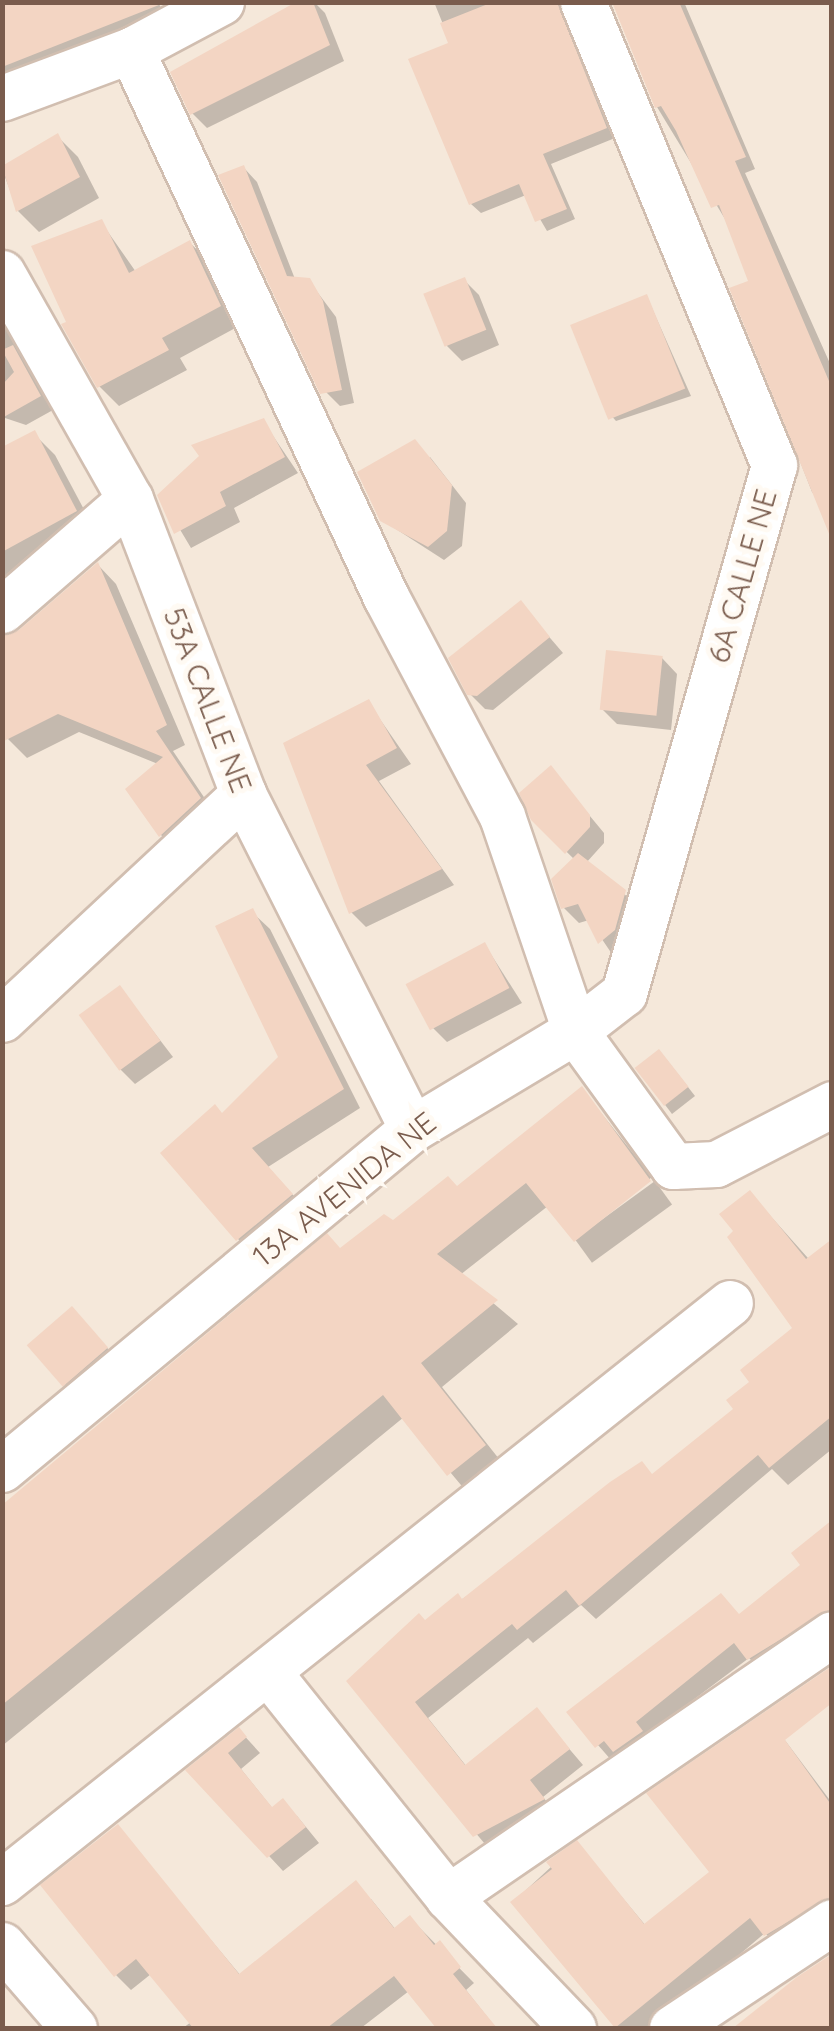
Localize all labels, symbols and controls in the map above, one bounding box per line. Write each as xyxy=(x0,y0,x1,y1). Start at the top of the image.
street label: 6A CALLE NE xyxy=(700,485,784,667)
street label: 53A CALLE NE xyxy=(156,603,260,797)
street label: 13A AVENIDA NE xyxy=(245,1104,443,1274)

